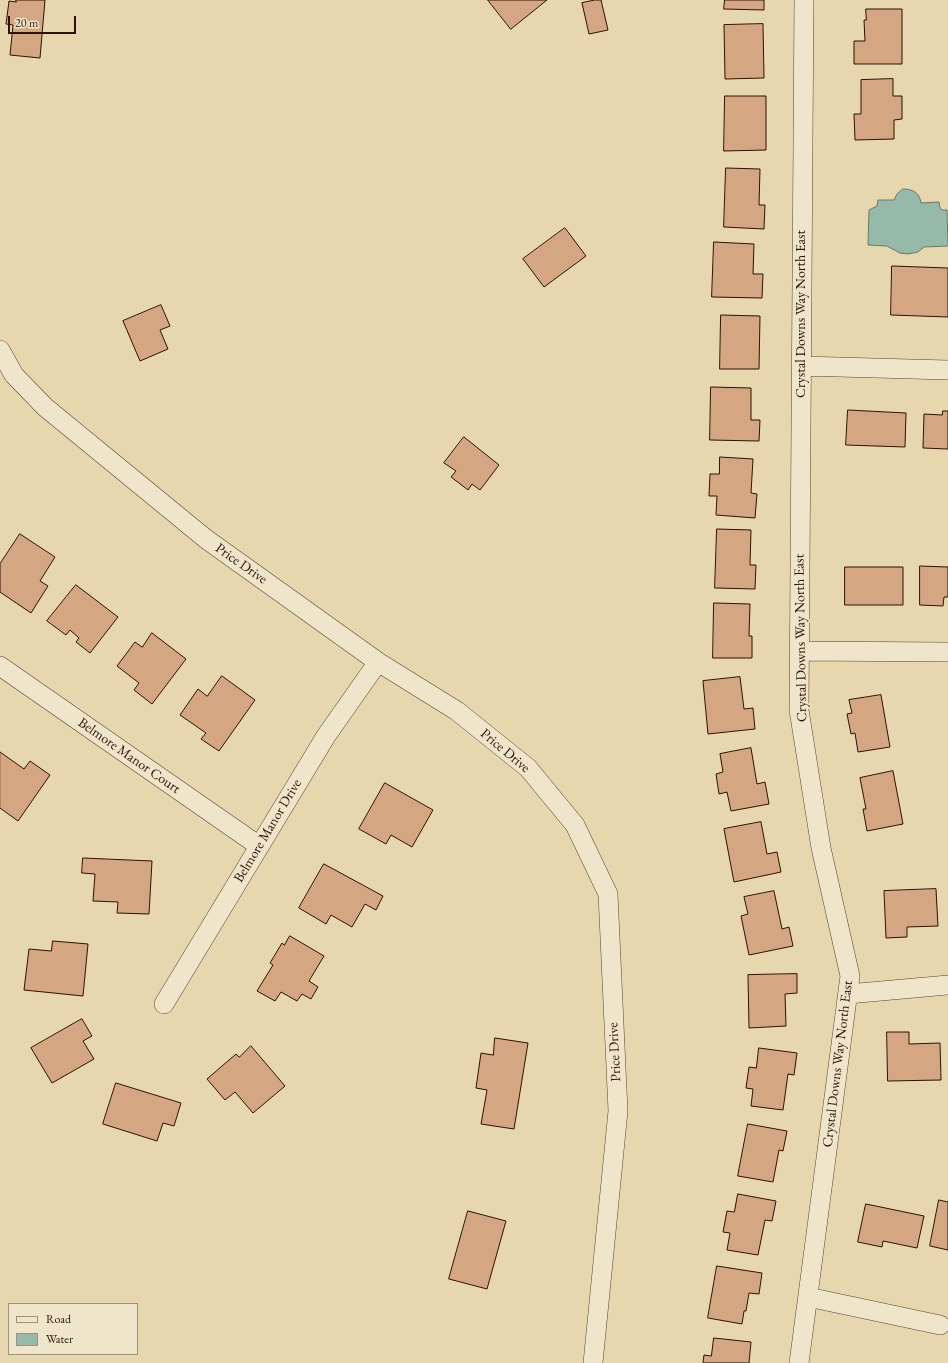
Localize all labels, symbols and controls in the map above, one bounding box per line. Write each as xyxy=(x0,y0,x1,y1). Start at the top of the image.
scale bar xyxy=(10,8,78,34)
text: 20 m xyxy=(15,15,38,31)
street label: Crystal Downs Way North East xyxy=(793,230,809,398)
street label: Price Drive xyxy=(212,540,270,588)
street label: Crystal Downs Way North East xyxy=(791,554,811,722)
street label: Belmore Manor Court xyxy=(75,714,183,798)
street label: Price Drive xyxy=(477,725,533,777)
street label: Belmore Manor Drive xyxy=(231,776,305,886)
street label: Crystal Downs Way North East xyxy=(819,980,857,1148)
street label: Price Drive xyxy=(605,1022,625,1082)
legend xyxy=(8,1303,138,1355)
text: Road xyxy=(46,1311,71,1327)
text: Water xyxy=(46,1331,73,1347)

